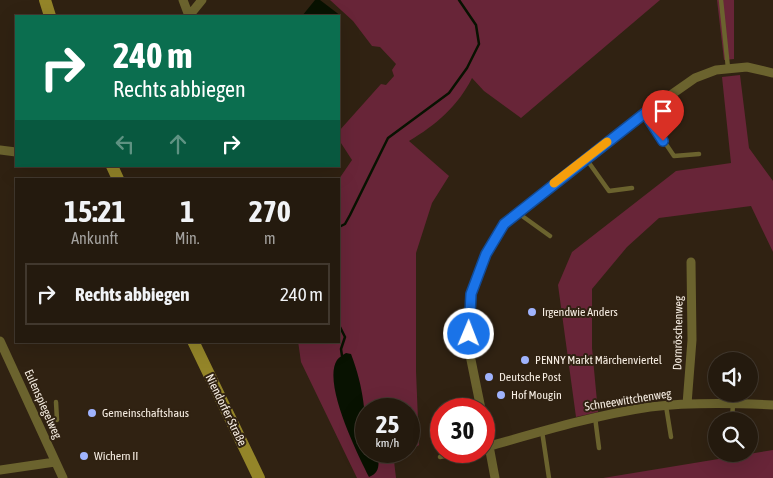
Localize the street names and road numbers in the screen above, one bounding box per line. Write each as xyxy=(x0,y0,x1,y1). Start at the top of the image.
street label: Dornröschenweg xyxy=(670,295,686,370)
street label: Eulenspiegelweg xyxy=(21,367,65,442)
street label: Niendorfer Straße xyxy=(203,372,249,448)
street label: Schneewittchenweg xyxy=(584,386,673,414)

